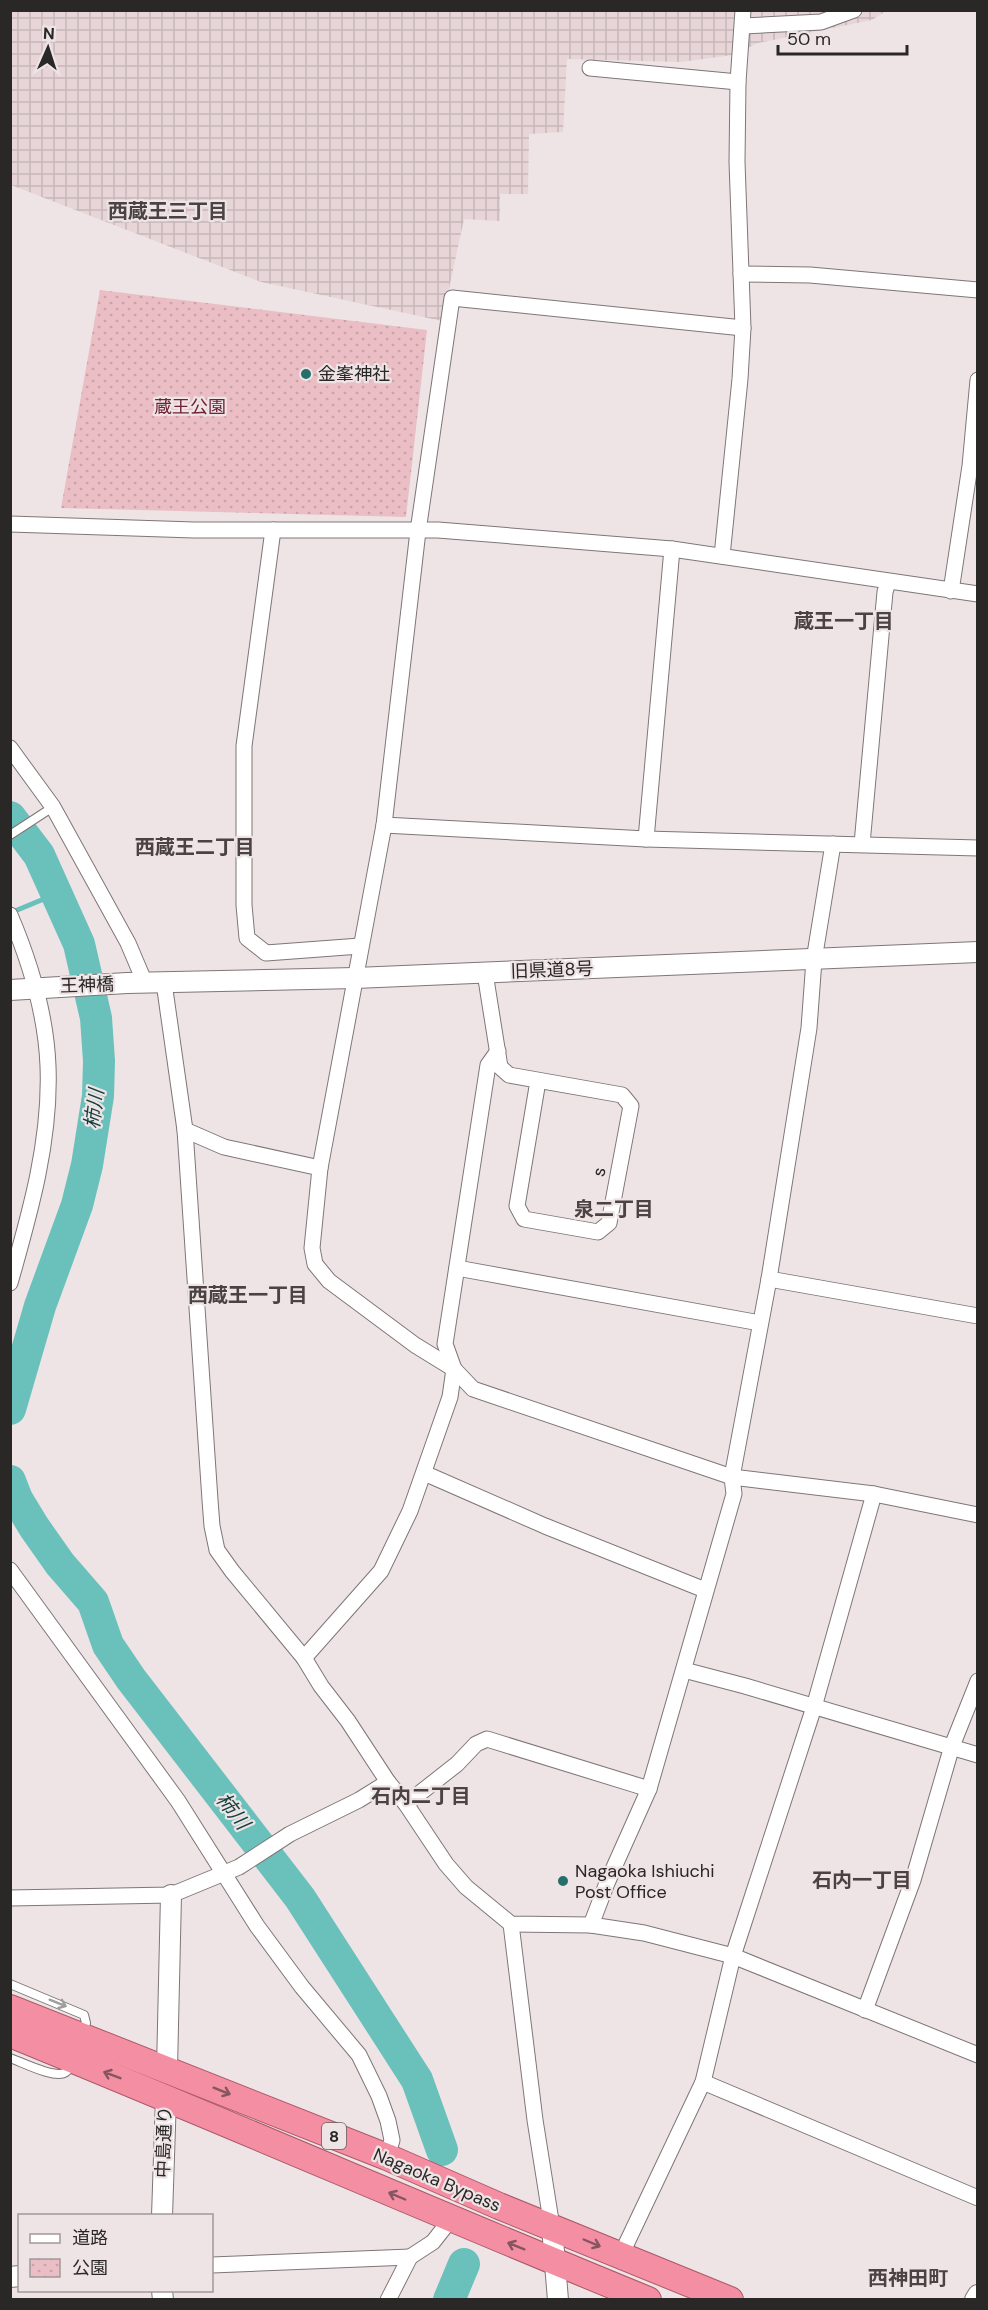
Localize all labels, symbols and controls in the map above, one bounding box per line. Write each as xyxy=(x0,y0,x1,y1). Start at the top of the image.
north arrow xyxy=(18,18,78,78)
scale bar xyxy=(778,18,907,56)
text: N xyxy=(42,23,55,44)
text: 50 m xyxy=(787,27,831,51)
district label: 西蔵王三丁目 xyxy=(108,198,228,224)
place label: 金峯神社 xyxy=(318,362,390,386)
marker: 金峯神社 xyxy=(299,367,313,381)
park label: 蔵王公園 xyxy=(154,395,226,419)
district label: 蔵王一丁目 xyxy=(794,608,894,634)
district label: 西蔵王二丁目 xyxy=(135,834,255,860)
street label: 旧県道8号 xyxy=(510,957,594,983)
street label: 王神橋 xyxy=(60,972,114,998)
water label: 柿川 xyxy=(79,1086,110,1130)
street label: s xyxy=(586,1165,612,1179)
district label: 泉二丁目 xyxy=(574,1196,654,1222)
district label: 西蔵王一丁目 xyxy=(188,1282,308,1308)
district label: 石内二丁目 xyxy=(371,1783,471,1809)
water label: 柿川 xyxy=(210,1787,257,1836)
place label: Nagaoka Ishiuchi Post Office xyxy=(575,1859,715,1904)
district label: 石内一丁目 xyxy=(812,1867,912,1893)
marker: Nagaoka Ishiuchi Post Office xyxy=(556,1874,570,1888)
one-way arrow xyxy=(48,1998,67,2009)
one-way arrow xyxy=(103,2069,122,2080)
one-way arrow xyxy=(212,2086,230,2097)
street label: 中島通り xyxy=(151,2106,177,2178)
road number: 8 xyxy=(322,2123,346,2149)
street label: Nagaoka Bypass xyxy=(370,2142,504,2218)
one-way arrow xyxy=(388,2190,407,2201)
legend xyxy=(18,2214,213,2292)
text: 道路 xyxy=(72,2226,108,2250)
one-way arrow xyxy=(583,2238,601,2250)
one-way arrow xyxy=(507,2240,526,2251)
text: 公園 xyxy=(72,2256,108,2280)
district label: 西神田町 xyxy=(868,2265,948,2291)

